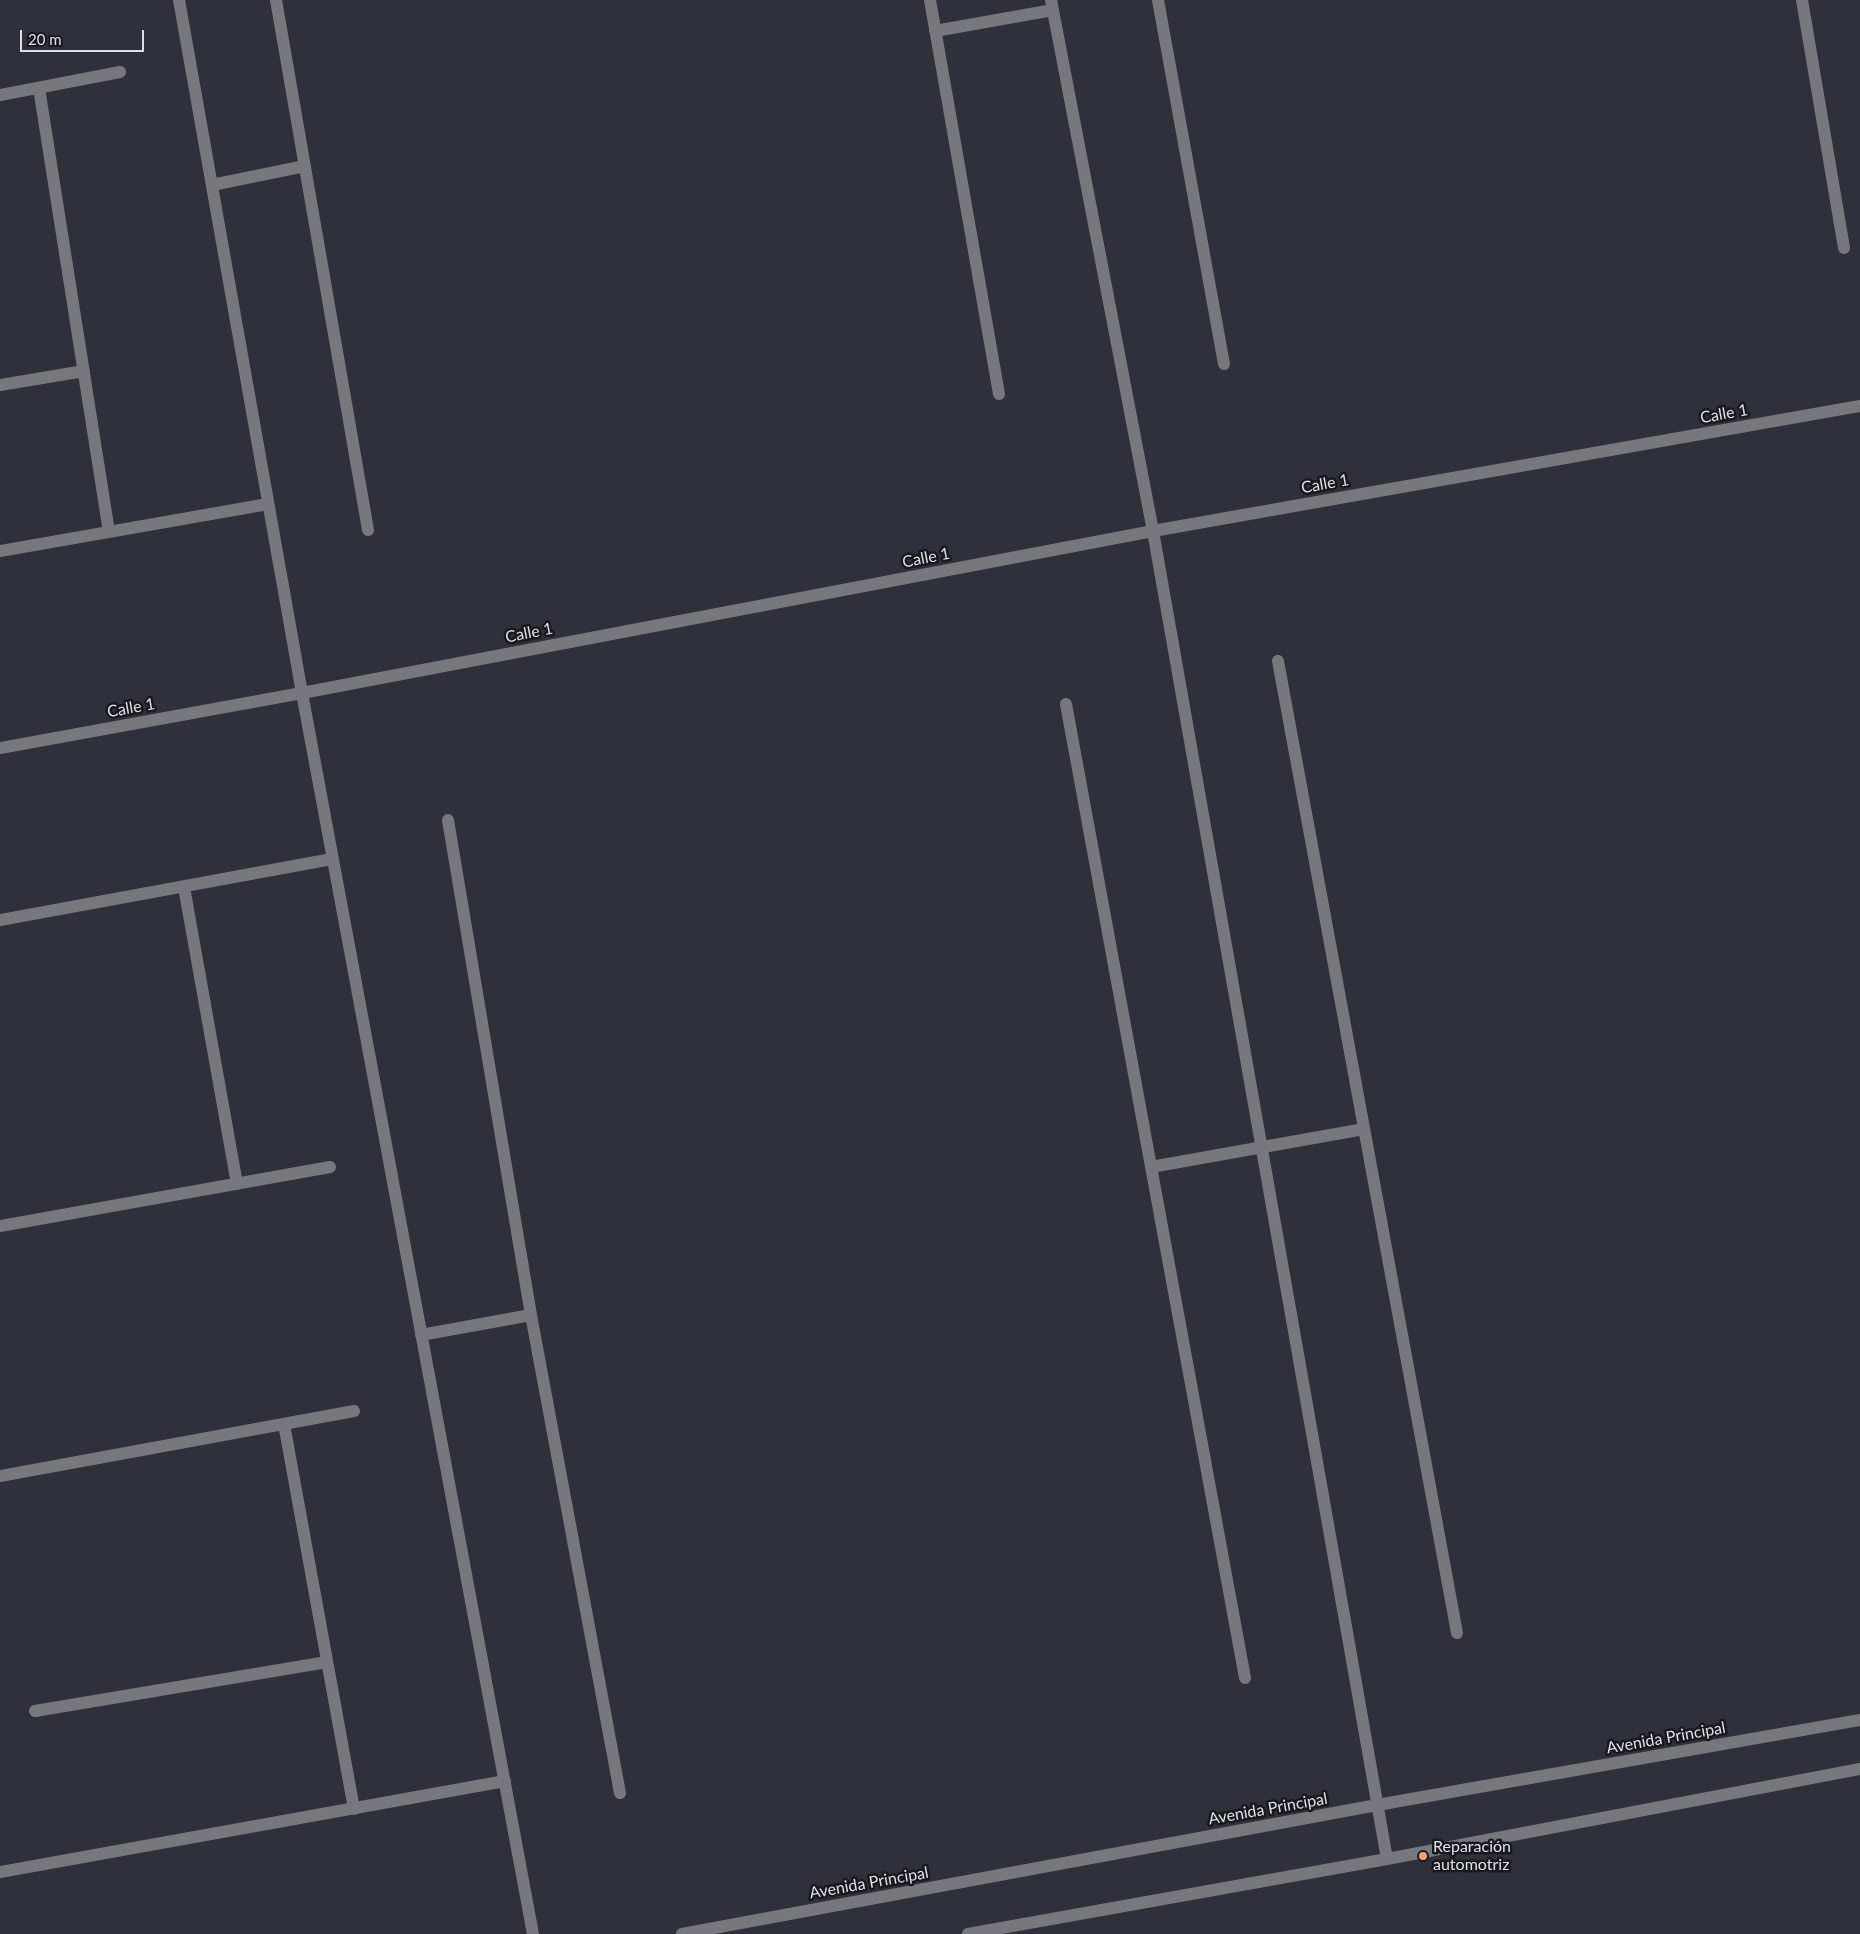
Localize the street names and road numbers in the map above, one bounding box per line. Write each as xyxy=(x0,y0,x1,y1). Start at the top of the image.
street label: Calle 1 xyxy=(1699,400,1749,428)
street label: Calle 1 xyxy=(1300,470,1350,498)
street label: Calle 1 xyxy=(901,544,951,572)
street label: Calle 1 xyxy=(504,619,554,647)
street label: Calle 1 xyxy=(106,694,156,722)
street label: Avenida Principal xyxy=(1605,1718,1727,1758)
street label: Avenida Principal xyxy=(1207,1789,1329,1829)
street label: Avenida Principal xyxy=(808,1863,930,1903)

